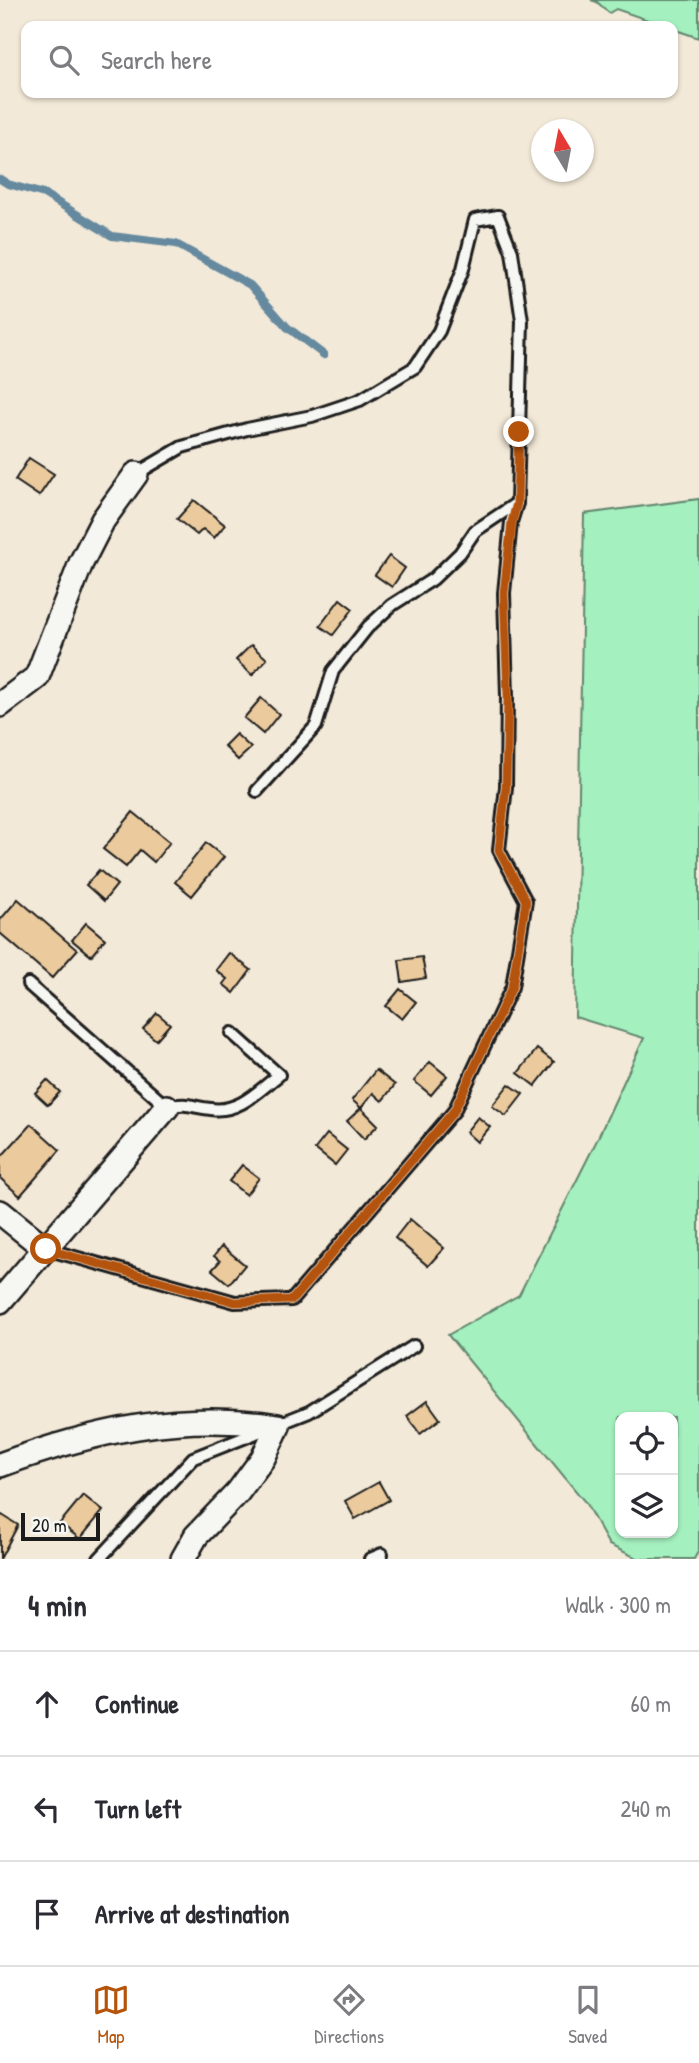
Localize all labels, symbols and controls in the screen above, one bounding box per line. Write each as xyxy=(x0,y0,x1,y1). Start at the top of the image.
search box xyxy=(21,21,678,98)
icon: search xyxy=(45,41,83,79)
text: Search here xyxy=(101,42,212,77)
north arrow xyxy=(531,119,594,182)
route end xyxy=(503,416,534,447)
route start xyxy=(30,1233,61,1264)
map controls xyxy=(615,1412,678,1538)
button: locate xyxy=(615,1412,678,1475)
button: layers xyxy=(615,1475,678,1538)
scale bar xyxy=(21,1510,100,1542)
text: 20 m xyxy=(32,1512,67,1538)
text: 4 min xyxy=(28,1585,87,1625)
text: Walk · 300 m xyxy=(565,1589,671,1620)
icon: ahead xyxy=(28,1685,66,1723)
text: Continue xyxy=(95,1686,179,1721)
text: 60 m xyxy=(631,1688,671,1719)
icon: left xyxy=(28,1790,66,1828)
text: Turn left xyxy=(95,1791,181,1826)
text: 240 m xyxy=(620,1793,671,1824)
icon: arrive xyxy=(28,1895,66,1933)
text: Arrive at destination xyxy=(95,1896,290,1931)
tab: Map xyxy=(92,1981,130,2049)
tab: Directions xyxy=(314,1981,384,2049)
tab: Saved xyxy=(568,1981,607,2049)

